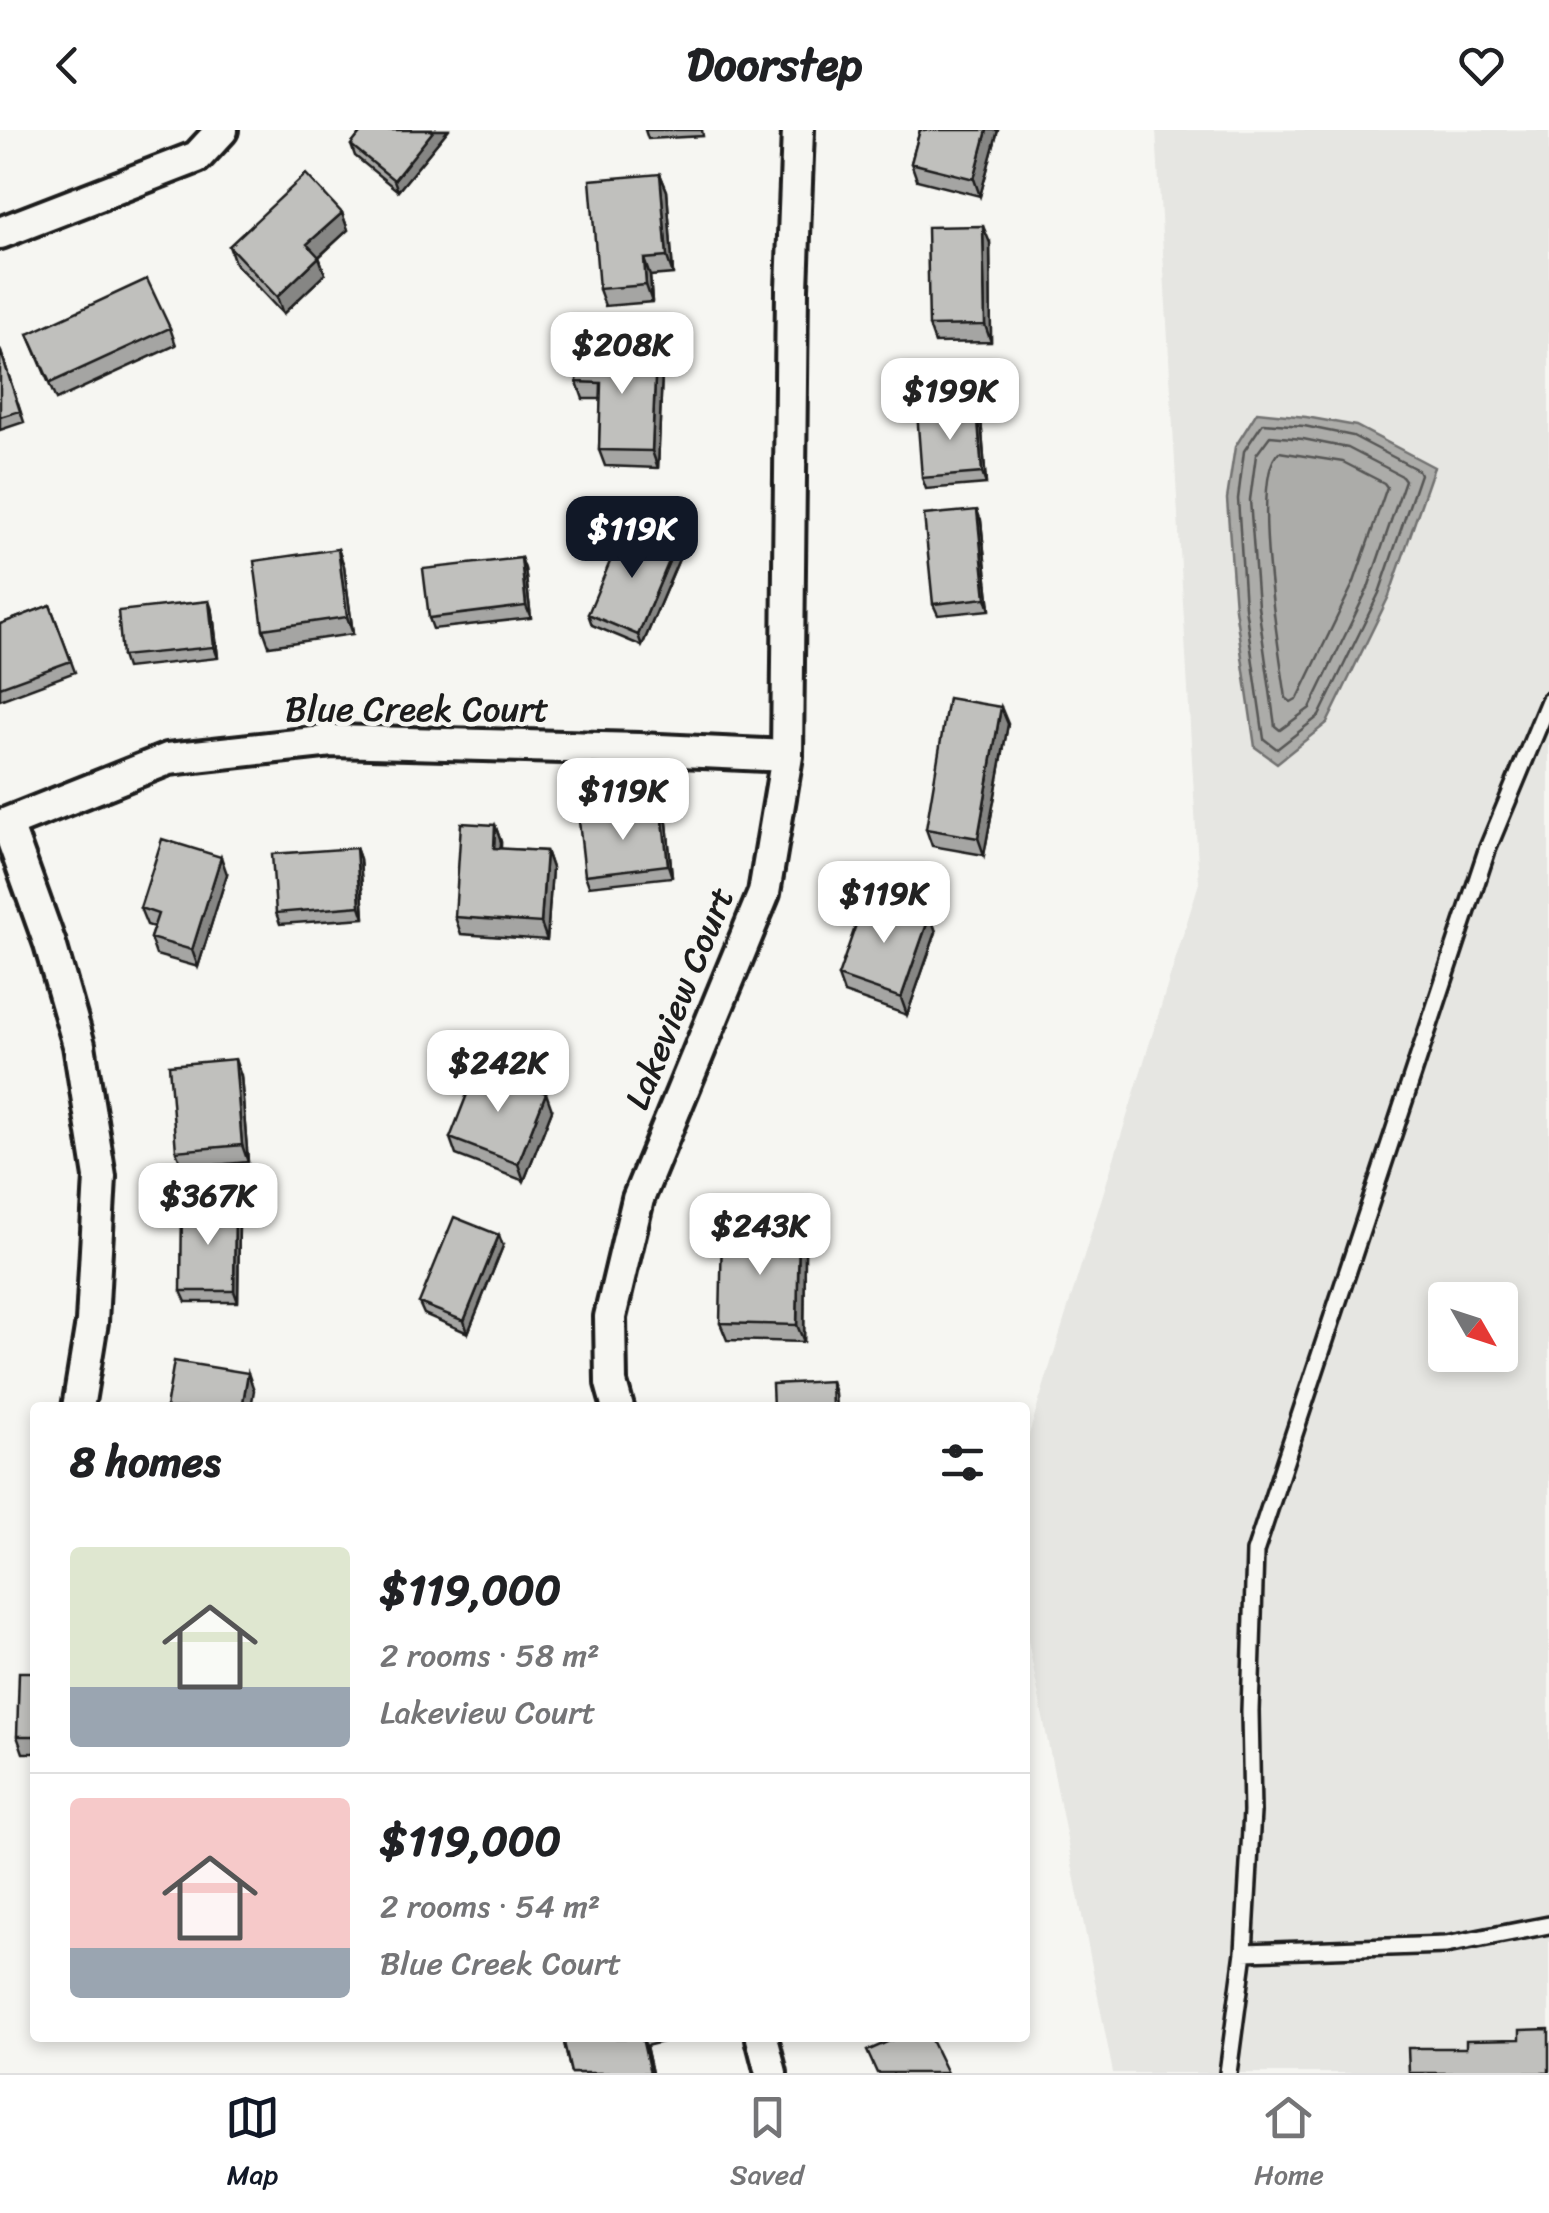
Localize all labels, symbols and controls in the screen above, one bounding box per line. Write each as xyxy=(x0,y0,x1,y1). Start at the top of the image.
text: Doorstep xyxy=(687,25,862,105)
icon: back xyxy=(40,38,95,93)
icon: heart xyxy=(1454,38,1509,93)
pin: $208K xyxy=(552,312,692,397)
text: $208K xyxy=(573,316,671,373)
pin: $199K xyxy=(880,358,1020,443)
text: $199K xyxy=(903,362,997,419)
pin: $119K xyxy=(562,496,702,581)
text: $119K xyxy=(588,500,676,557)
street label: Blue Creek Court xyxy=(285,678,549,740)
pin: $119K xyxy=(553,758,693,843)
text: $119K xyxy=(579,762,667,819)
pin: $119K xyxy=(814,861,954,946)
text: $119K xyxy=(840,865,928,922)
street label: Lakeview Court xyxy=(606,877,752,1119)
pin: $242K xyxy=(428,1030,568,1115)
text: $242K xyxy=(449,1034,547,1091)
pin: $367K xyxy=(138,1163,278,1248)
text: $367K xyxy=(160,1167,256,1224)
pin: $243K xyxy=(690,1193,830,1278)
text: $243K xyxy=(711,1197,809,1254)
north arrow xyxy=(1428,1282,1518,1372)
map controls xyxy=(1428,1282,1518,1372)
text: 8 homes xyxy=(70,1425,221,1499)
icon: filters xyxy=(935,1435,990,1490)
text: $119,000 xyxy=(380,1553,561,1627)
icon: home xyxy=(150,1587,270,1707)
text: 2 rooms · 58 m² xyxy=(380,1627,600,1684)
text: Lakeview Court xyxy=(380,1684,595,1741)
text: $119,000 xyxy=(380,1804,561,1878)
icon: home xyxy=(150,1838,270,1958)
text: 2 rooms · 54 m² xyxy=(380,1878,600,1935)
text: Blue Creek Court xyxy=(380,1935,621,1992)
tab: Map xyxy=(225,2090,280,2199)
tab: Saved xyxy=(730,2090,804,2199)
tab: Home xyxy=(1254,2090,1324,2199)

